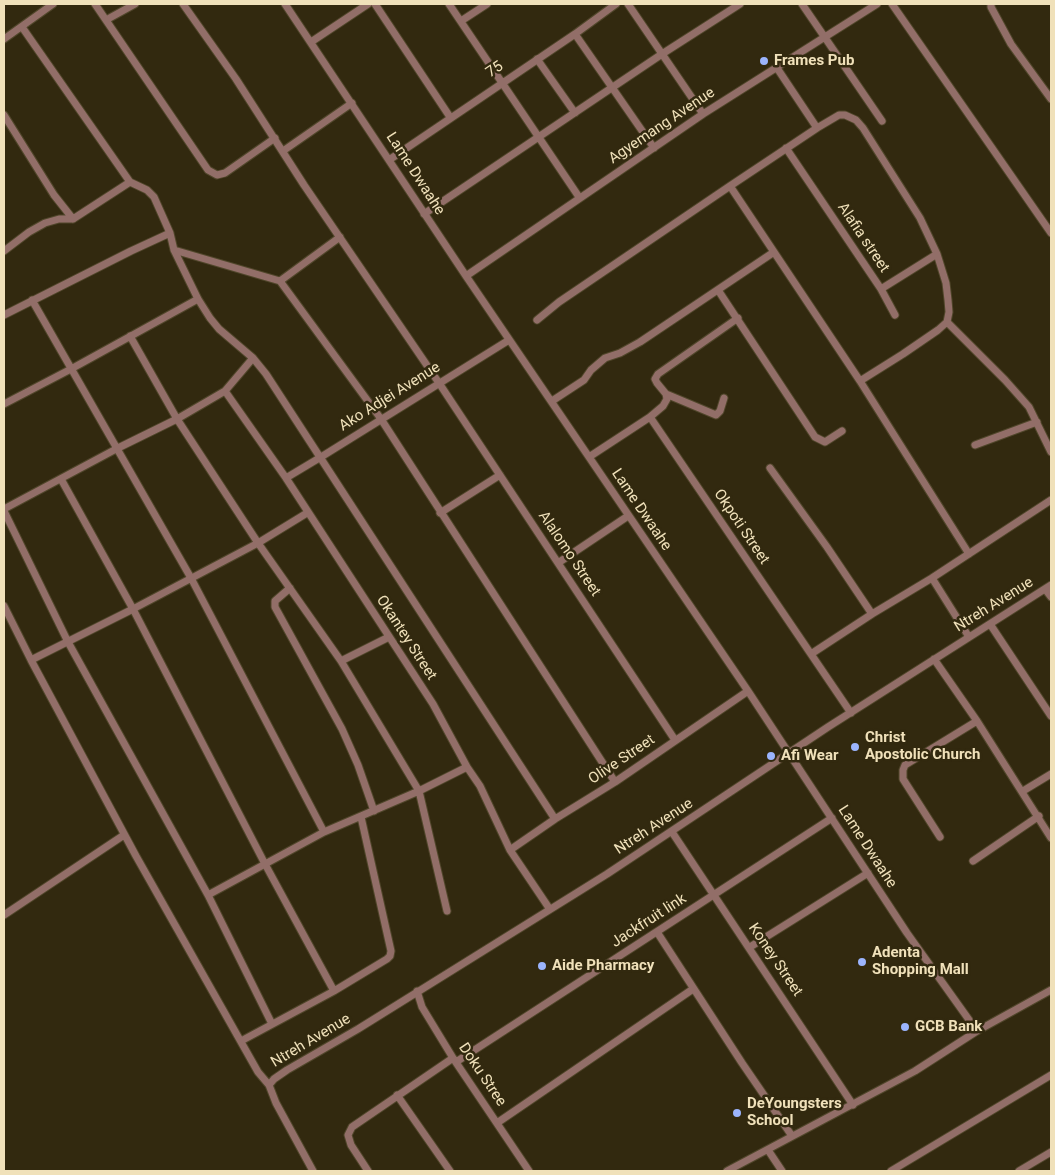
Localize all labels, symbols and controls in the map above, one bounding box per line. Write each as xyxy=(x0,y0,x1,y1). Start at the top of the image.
place label: Frames Pub xyxy=(774,52,854,70)
marker: Frames Pub xyxy=(758,55,770,67)
street label: 75 xyxy=(483,58,507,82)
street label: Agyemang Avenue xyxy=(606,84,718,168)
street label: Lame Dwaahe xyxy=(382,129,448,219)
street label: Alafia street xyxy=(833,200,893,276)
street label: Ako Adjei Avenue xyxy=(336,359,444,435)
street label: Lame Dwaahe xyxy=(607,466,675,554)
street label: Okpoti Street xyxy=(709,486,773,568)
street label: Alalomo Street xyxy=(534,508,604,600)
street label: Ntreh Avenue xyxy=(951,574,1037,636)
street label: Okantey Street xyxy=(372,592,440,684)
place label: Christ Apostolic Church xyxy=(865,729,980,764)
street label: Olive Street xyxy=(585,731,659,789)
marker: Christ Apostolic Church xyxy=(849,741,861,753)
place label: Afi Wear xyxy=(781,747,838,765)
marker: Afi Wear xyxy=(765,750,777,762)
street label: Ntreh Avenue xyxy=(612,795,696,859)
street label: Lame Dwaahe xyxy=(834,802,900,892)
street label: Jackfruit link xyxy=(608,890,690,952)
street label: Koney Street xyxy=(744,920,806,1000)
place label: Adenta Shopping Mall xyxy=(872,944,969,979)
marker: Adenta Shopping Mall xyxy=(856,956,868,968)
place label: Aide Pharmacy xyxy=(552,957,654,975)
marker: Aide Pharmacy xyxy=(536,960,548,972)
street label: Ntreh Avenue xyxy=(268,1010,354,1072)
place label: GCB Bank xyxy=(915,1018,982,1036)
marker: GCB Bank xyxy=(899,1021,911,1033)
street label: Doku Stree xyxy=(454,1040,510,1110)
place label: DeYoungsters School xyxy=(747,1095,842,1130)
marker: DeYoungsters School xyxy=(731,1107,743,1119)

